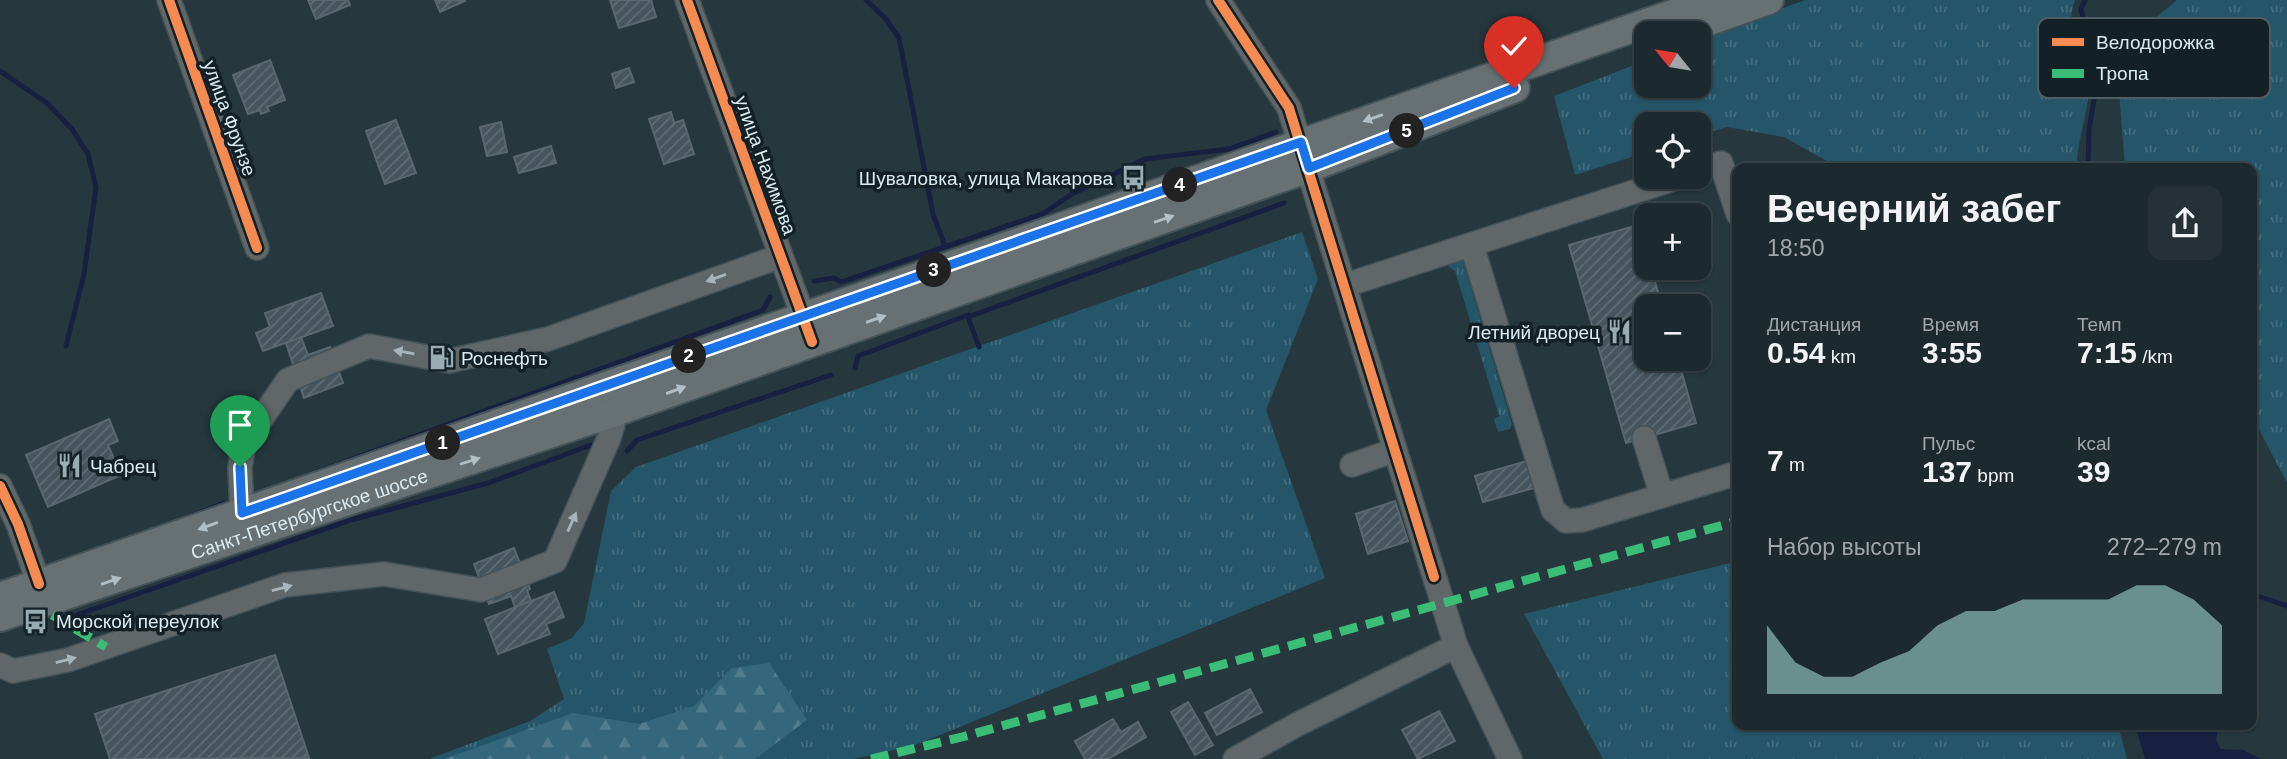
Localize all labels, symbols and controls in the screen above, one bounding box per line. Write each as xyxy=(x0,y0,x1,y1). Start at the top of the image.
pin xyxy=(1484,16,1544,88)
legend xyxy=(2038,18,2270,98)
north arrow xyxy=(1634,21,1712,98)
map controls xyxy=(1634,21,1711,371)
icon: check xyxy=(1495,27,1533,65)
text: Велодорожка xyxy=(2096,32,2215,53)
street label: улица Фрунзе xyxy=(199,58,260,179)
text: Тропа xyxy=(2096,63,2149,84)
street label: улица Нахимова xyxy=(731,93,801,238)
button: locate xyxy=(1634,112,1711,189)
one-way arrow xyxy=(1363,113,1384,124)
pin: 5 xyxy=(1390,114,1424,148)
text: 5 xyxy=(1401,120,1412,141)
bus stop icon: Шуваловка, улица Макарова xyxy=(1119,164,1147,192)
place label: Шуваловка, улица Макарова xyxy=(859,168,1113,189)
pin: 4 xyxy=(1162,168,1198,202)
text: 4 xyxy=(1174,174,1185,195)
button: share xyxy=(2148,186,2222,260)
text: Вечерний забег xyxy=(1767,188,2061,230)
button: + xyxy=(1634,203,1711,280)
one-way arrow xyxy=(1153,213,1174,224)
text: 18:50 xyxy=(1767,235,1825,261)
pin: 3 xyxy=(916,252,951,288)
text: 3 xyxy=(928,259,939,280)
one-way arrow xyxy=(705,272,726,283)
button: − xyxy=(1634,294,1711,371)
one-way arrow xyxy=(866,313,887,324)
text: Дистанция xyxy=(1767,314,1861,335)
text: Время xyxy=(1922,314,1979,335)
text: Темп xyxy=(2077,314,2121,335)
restaurant icon: Летний дворец xyxy=(1606,318,1634,346)
place label: Летний дворец xyxy=(1468,322,1600,343)
text: 0.54 xyxy=(1767,336,1825,369)
text: 3:55 xyxy=(1922,336,1982,369)
text: 7:15 xyxy=(2077,336,2137,369)
pin: 2 xyxy=(672,338,706,374)
fuel station icon: Роснефть xyxy=(427,344,455,372)
text: 2 xyxy=(683,345,694,366)
text: km xyxy=(1825,346,1856,367)
text: /km xyxy=(2137,346,2173,367)
one-way arrow xyxy=(393,347,415,358)
place label: Роснефть xyxy=(461,348,548,369)
one-way arrow xyxy=(666,384,687,395)
pin xyxy=(210,395,270,467)
icon: arrive xyxy=(221,406,259,444)
pin: 1 xyxy=(426,426,460,460)
text: 1 xyxy=(437,432,448,453)
text: Пульс xyxy=(1922,433,1975,454)
text: kcal xyxy=(2077,433,2111,454)
text: 7 xyxy=(1767,444,1784,477)
restaurant icon: Чабрец xyxy=(56,452,84,480)
text: m xyxy=(1784,454,1805,475)
one-way arrow xyxy=(459,455,480,466)
text: 137 xyxy=(1922,455,1972,488)
text: 39 xyxy=(2077,455,2110,488)
place label: Чабрец xyxy=(90,456,156,477)
street label: Санкт-Петербургское шоссе xyxy=(188,465,431,564)
text: bpm xyxy=(1972,465,2014,486)
one-way arrow xyxy=(567,512,578,533)
one-way arrow xyxy=(197,520,218,531)
text: Набор высоты xyxy=(1767,534,1921,560)
text: 272–279 m xyxy=(2107,534,2222,560)
one-way arrow xyxy=(101,575,122,586)
one-way arrow xyxy=(271,582,292,592)
bus stop icon: Морской переулок xyxy=(22,607,50,635)
place label: Морской переулок xyxy=(56,611,219,632)
one-way arrow xyxy=(55,654,77,665)

